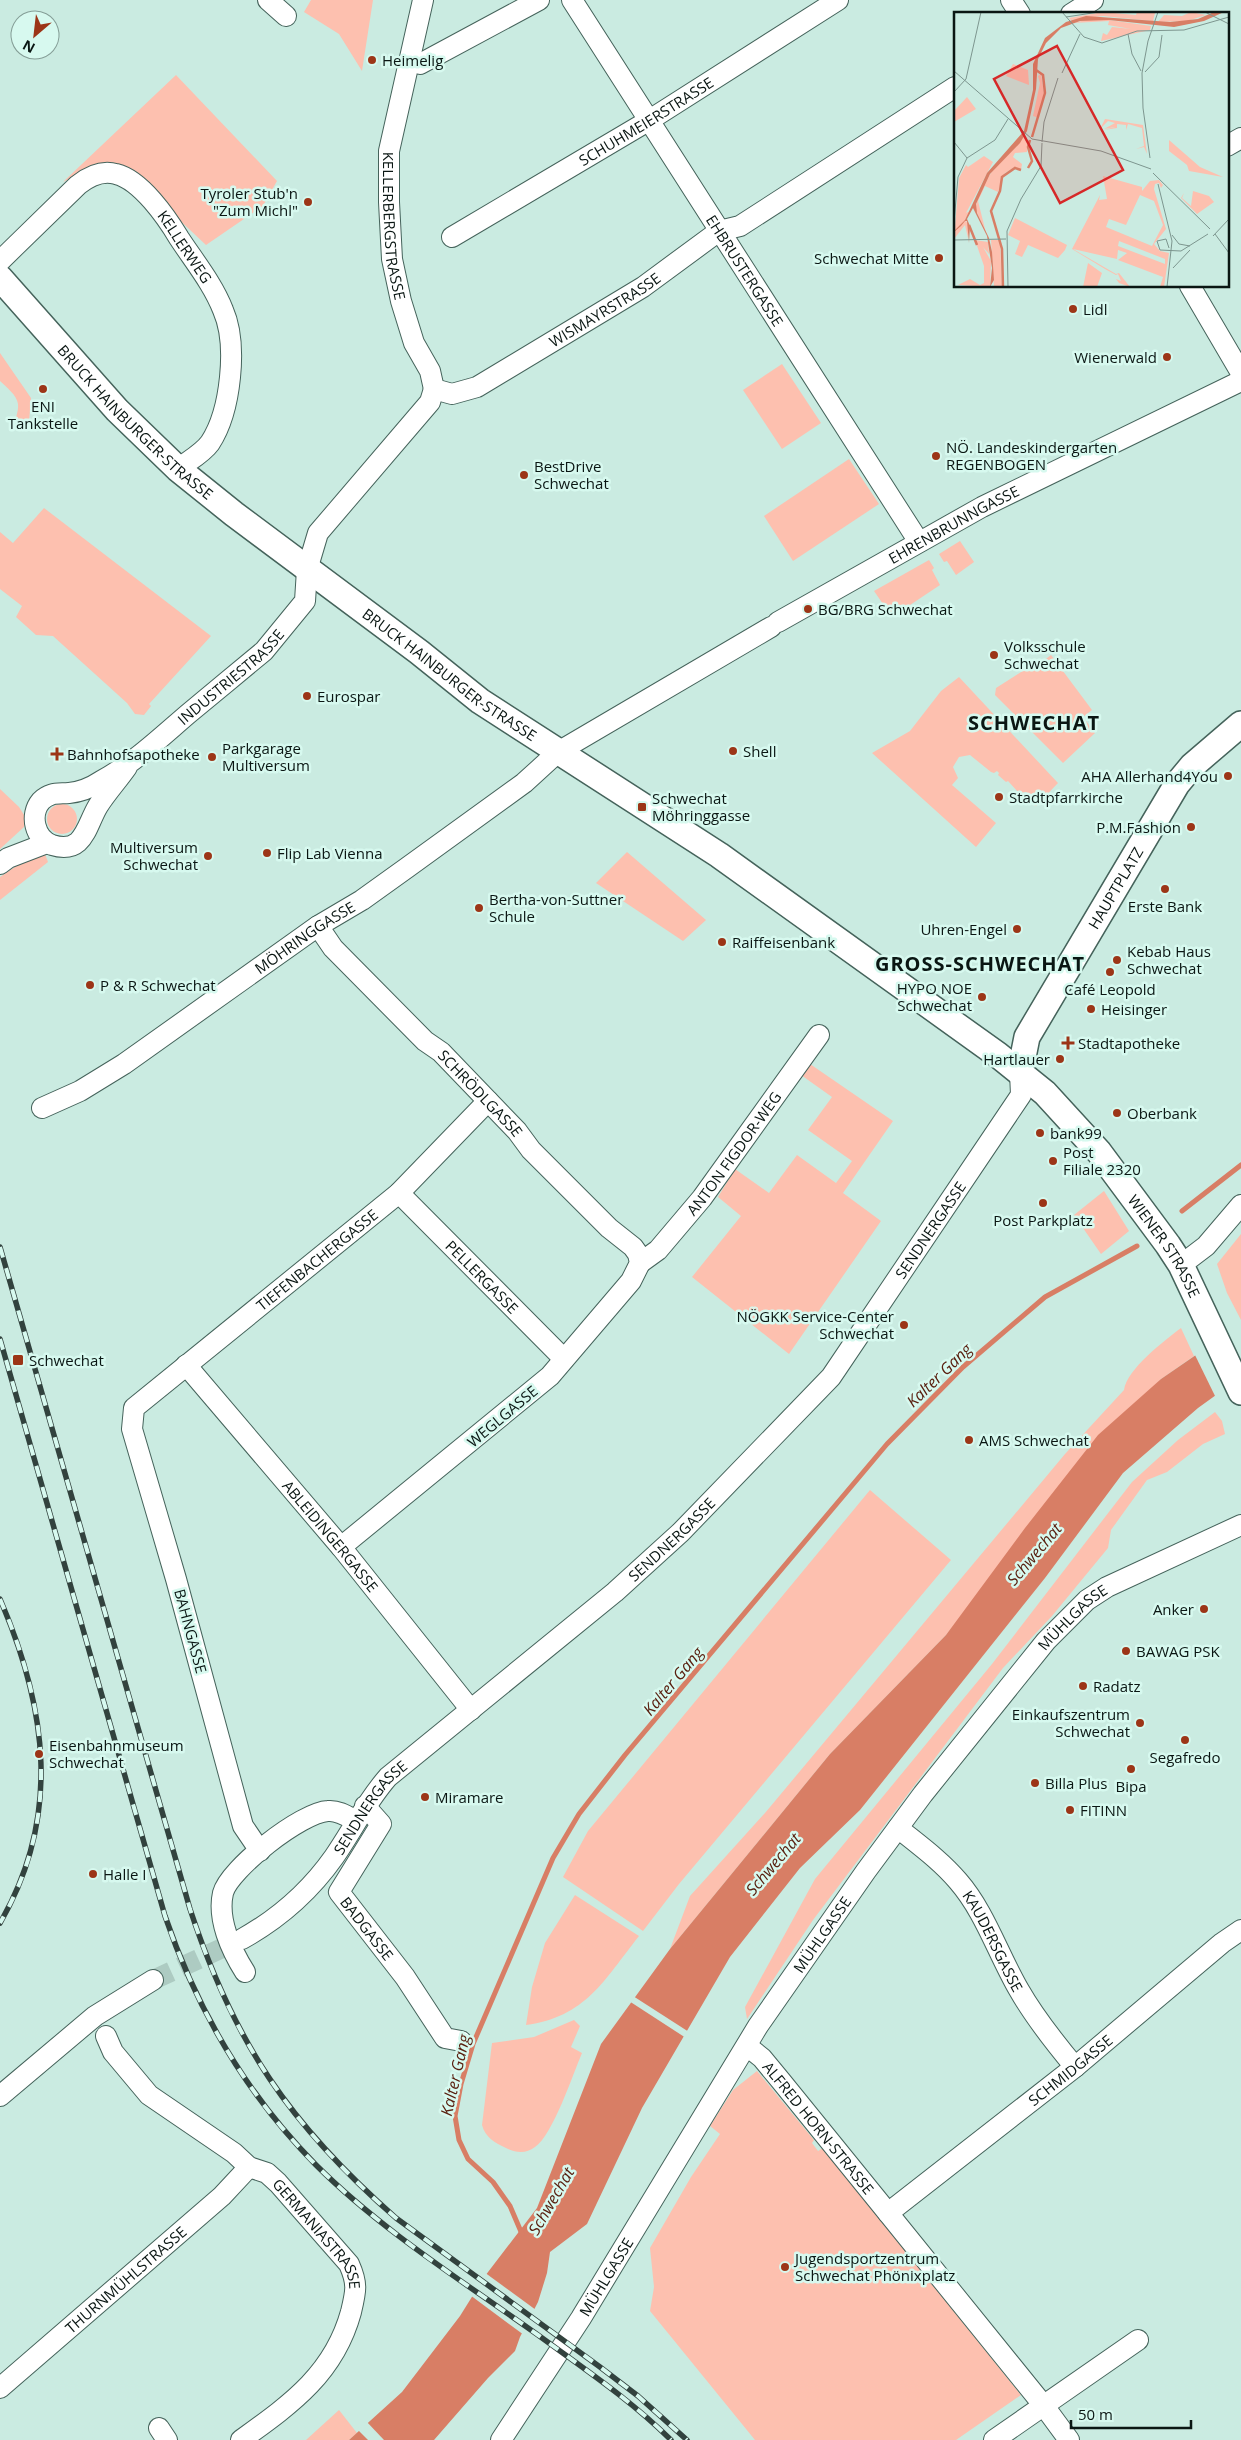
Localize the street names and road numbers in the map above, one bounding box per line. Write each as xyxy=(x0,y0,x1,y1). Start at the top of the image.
street label: SCHUHMEIERSTRASSE xyxy=(575,72,717,170)
street label: KELLERBERGSTRASSE xyxy=(379,152,411,302)
street label: KELLERWEG xyxy=(153,206,217,287)
street label: EHBRUSTERGASSE xyxy=(702,211,788,330)
street label: WISMAYRSTRASSE xyxy=(545,268,664,351)
street label: BRUCK HAINBURGER-STRASSE xyxy=(54,340,218,504)
street label: EHRENBRUNNGASSE xyxy=(885,481,1022,568)
street label: BRUCK HAINBURGER-STRASSE xyxy=(359,603,541,745)
street label: INDUSTRIESTRASSE xyxy=(173,625,288,729)
street label: HAUPTPLATZ xyxy=(1083,843,1147,933)
street label: MÖHRINGGASSE xyxy=(250,896,359,978)
street label: SCHRÖDLGASSE xyxy=(434,1045,528,1140)
street label: ANTON FIGDOR-WEG xyxy=(682,1087,785,1219)
street label: SENDNERGASSE xyxy=(890,1177,970,1282)
street label: WIENER STRASSE xyxy=(1124,1190,1205,1301)
street label: TIEFENBACHERGASSE xyxy=(252,1204,382,1315)
street label: PELLERGASSE xyxy=(441,1236,523,1318)
street label: WEGLGASSE xyxy=(463,1381,541,1451)
street label: ABLEIDINGERGASSE xyxy=(278,1476,383,1596)
street label: SENDNERGASSE xyxy=(624,1493,719,1585)
street label: MÜHLGASSE xyxy=(1033,1580,1111,1654)
street label: BAHNGASSE xyxy=(170,1587,212,1675)
street label: SENDNERGASSE xyxy=(329,1756,411,1858)
street label: KAUDERSGASSE xyxy=(959,1886,1028,1995)
street label: BADGASSE xyxy=(336,1892,398,1964)
street label: MÜHLGASSE xyxy=(788,1892,855,1976)
street label: SCHMIDGASSE xyxy=(1024,2030,1116,2110)
street label: ALFRED HORN-STRASSE xyxy=(759,2057,879,2198)
street label: GERMANIASTRASSE xyxy=(268,2174,365,2290)
street label: THURNMÜHLSTRASSE xyxy=(61,2221,190,2337)
street label: MÜHLGASSE xyxy=(574,2234,637,2320)

